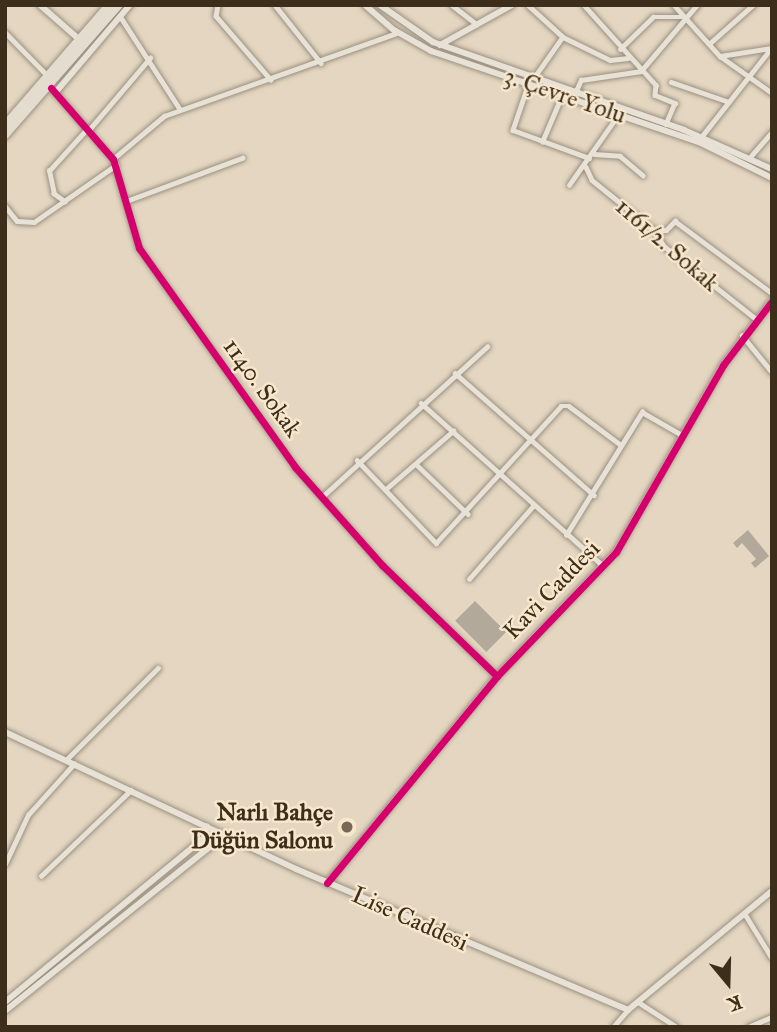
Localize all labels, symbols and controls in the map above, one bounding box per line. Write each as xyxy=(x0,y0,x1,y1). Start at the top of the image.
street label: 3. Çevre Yolu xyxy=(500,62,630,130)
street label: 1161/2. Sokak xyxy=(609,192,725,298)
street label: 1140. Sokak xyxy=(217,333,307,443)
street label: Kavi Caddesi xyxy=(498,535,606,645)
place label: Narlı Bahçe Düğün Salonu xyxy=(191,799,333,855)
marker: Narlı Bahçe Düğün Salonu xyxy=(339,819,355,835)
street label: Lise Caddesi xyxy=(347,881,473,957)
north arrow xyxy=(693,948,763,1018)
text: K xyxy=(725,990,745,1016)

